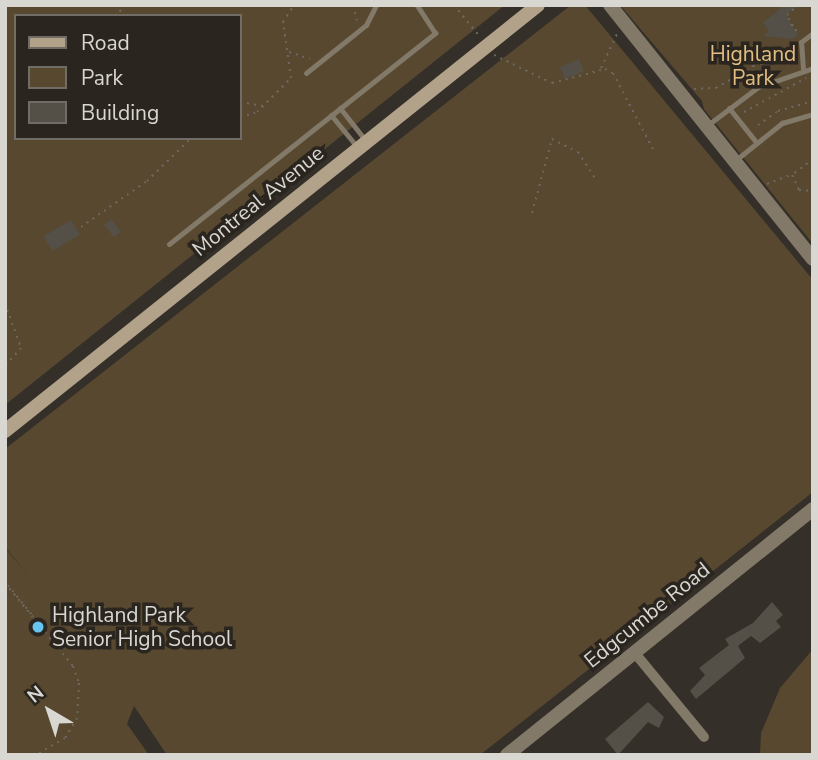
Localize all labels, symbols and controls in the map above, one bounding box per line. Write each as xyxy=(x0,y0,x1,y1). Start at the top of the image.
legend xyxy=(14,14,242,140)
text: Road xyxy=(81,29,130,57)
park label: Highland Park xyxy=(710,41,796,91)
text: Park xyxy=(81,64,123,92)
text: Building xyxy=(81,99,159,127)
street label: Montreal Avenue xyxy=(187,140,329,262)
street label: Edgcumbe Road xyxy=(579,557,715,673)
place label: Highland Park Senior High School xyxy=(52,602,232,652)
marker: Highland Park Senior High School xyxy=(30,619,46,635)
north arrow xyxy=(14,676,84,746)
text: N xyxy=(22,680,49,709)

